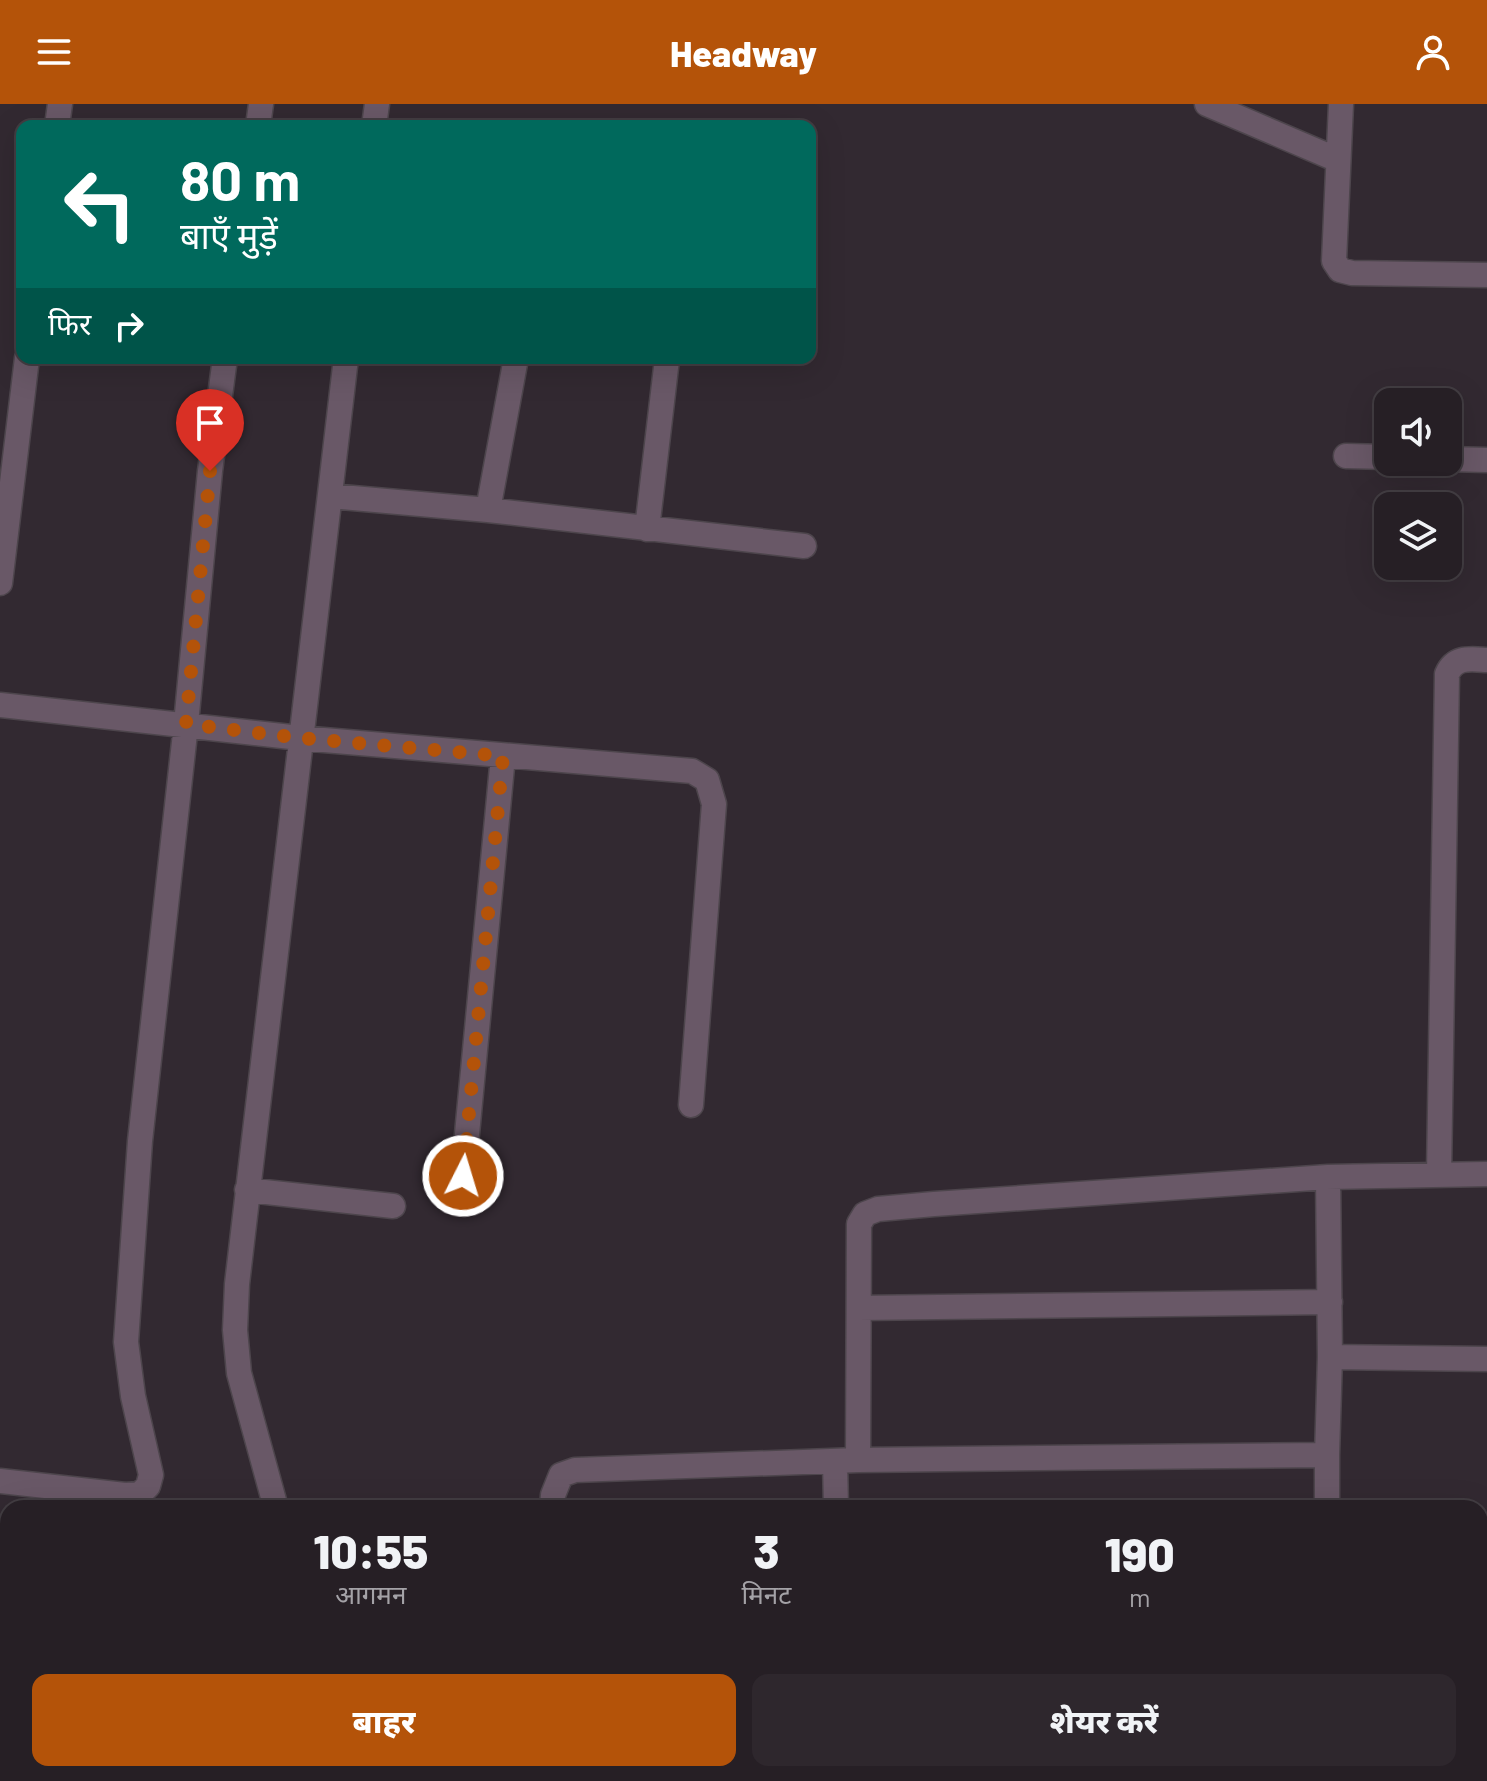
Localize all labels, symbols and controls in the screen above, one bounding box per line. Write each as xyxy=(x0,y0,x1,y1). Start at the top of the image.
icon: menu xyxy=(32,30,76,74)
icon: person xyxy=(1411,30,1455,74)
text: Headway xyxy=(670,31,817,74)
text: 80 m xyxy=(180,145,300,212)
icon: left xyxy=(48,152,152,256)
text: बाएँ मुड़ें xyxy=(180,213,278,256)
icon: right xyxy=(107,304,151,348)
text: फिर xyxy=(48,305,91,341)
map controls xyxy=(1374,388,1462,580)
button: sound xyxy=(1374,388,1462,476)
pin xyxy=(176,389,244,471)
icon: arrive xyxy=(188,401,232,445)
button: layers xyxy=(1374,492,1462,580)
position arrow xyxy=(421,1134,505,1218)
text: 10:55 xyxy=(313,1521,428,1579)
text: 3 xyxy=(753,1521,780,1579)
text: 190 xyxy=(1105,1524,1175,1582)
text: आगमन xyxy=(335,1578,406,1609)
text: मिनट xyxy=(741,1578,791,1609)
text: m xyxy=(1129,1581,1150,1612)
button: बाहर xyxy=(32,1674,736,1766)
button: शेयर करें xyxy=(752,1674,1456,1766)

